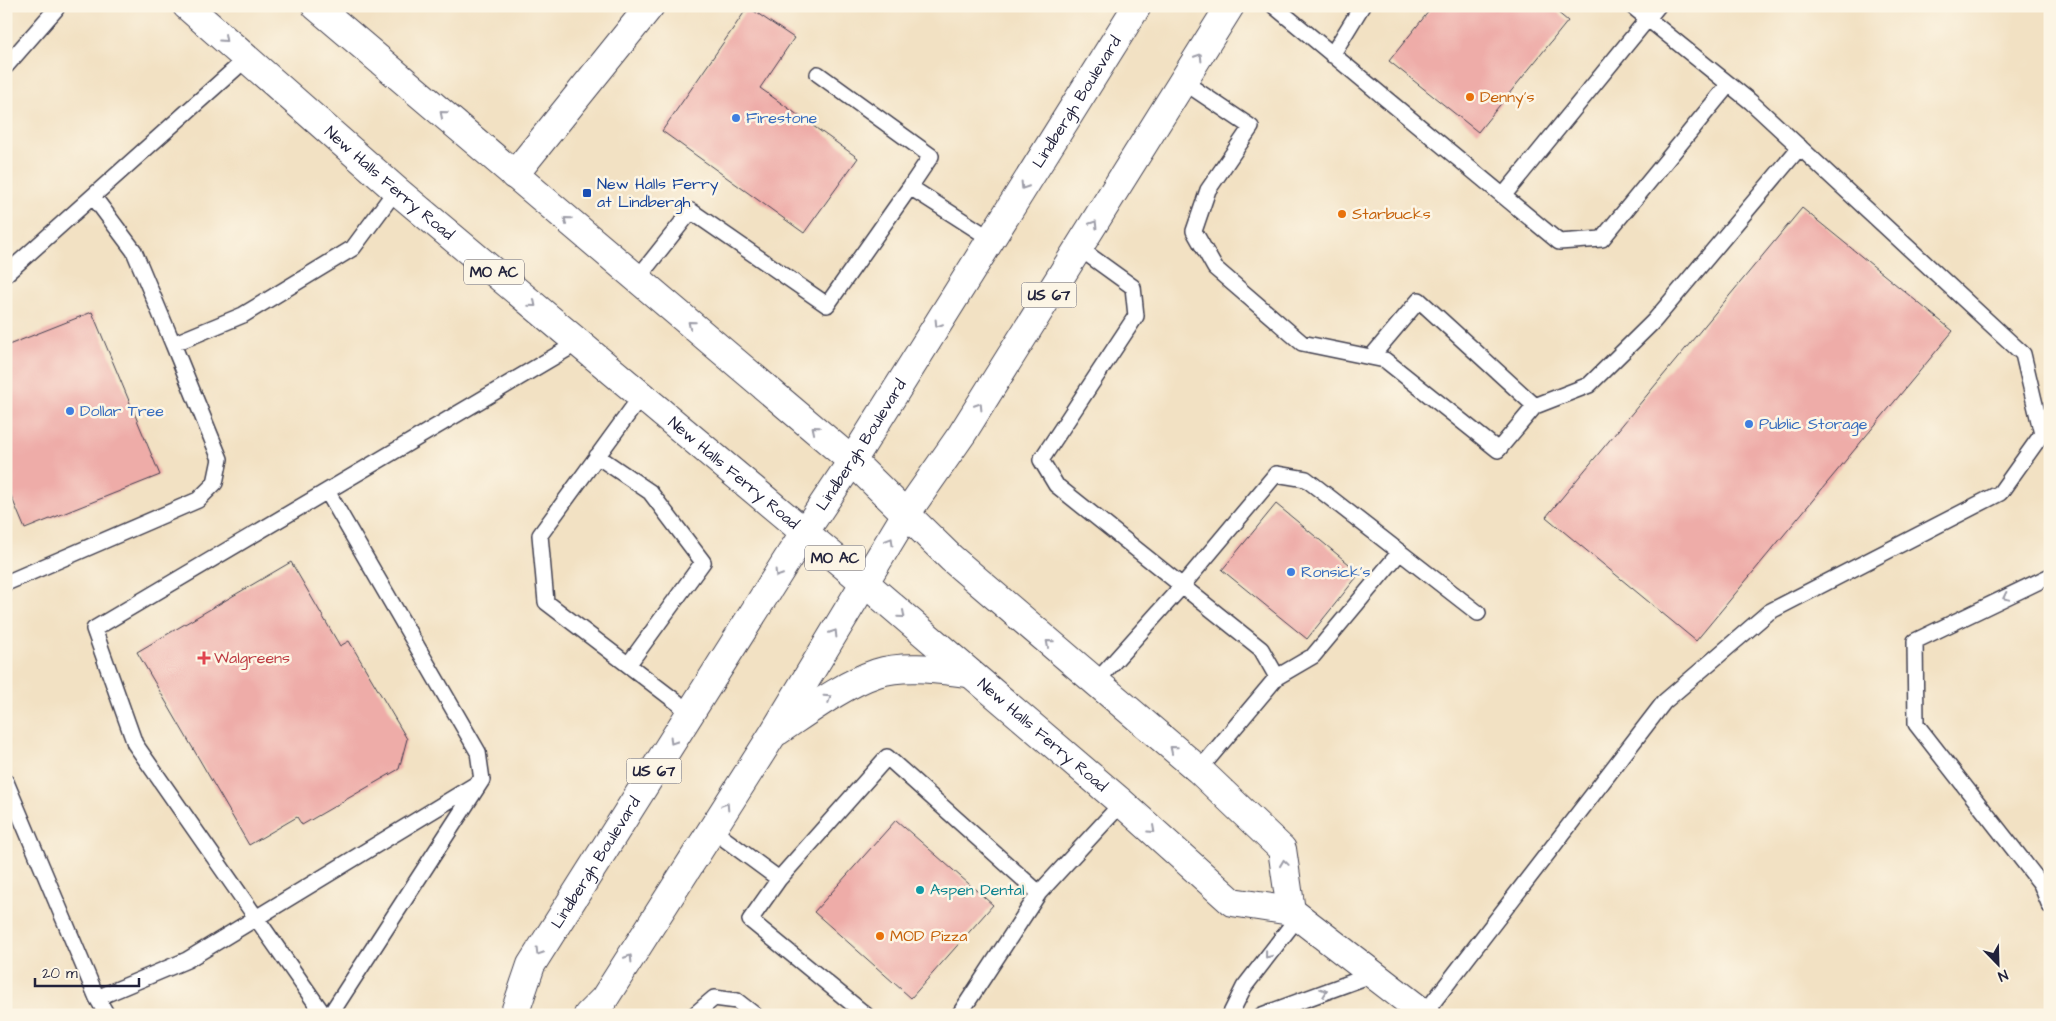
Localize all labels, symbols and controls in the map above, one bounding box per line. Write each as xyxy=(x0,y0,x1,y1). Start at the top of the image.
street label: Lindbergh Boulevard xyxy=(1027,32,1127,172)
one-way arrow xyxy=(218,33,227,42)
one-way arrow xyxy=(1193,53,1203,62)
place label: Denny's xyxy=(1480,86,1534,109)
marker: Denny's xyxy=(1464,91,1476,103)
place label: Firestone xyxy=(746,107,817,129)
one-way arrow xyxy=(439,111,448,120)
marker: Firestone xyxy=(730,112,742,124)
street label: New Halls Ferry Road xyxy=(320,121,459,245)
place label: New Halls Ferry at Lindbergh xyxy=(597,173,719,214)
one-way arrow xyxy=(1021,180,1031,189)
marker: New Halls Ferry at Lindbergh xyxy=(581,187,593,199)
place label: Starbucks xyxy=(1352,203,1431,225)
marker: Starbucks xyxy=(1336,208,1348,220)
one-way arrow xyxy=(563,216,572,225)
one-way arrow xyxy=(1087,220,1097,229)
road number: MO AC xyxy=(464,260,524,284)
road number: US 67 xyxy=(1022,282,1076,308)
one-way arrow xyxy=(527,299,536,307)
one-way arrow xyxy=(935,318,944,327)
one-way arrow xyxy=(688,322,697,330)
street label: Lindbergh Boulevard xyxy=(811,375,912,515)
place label: Dollar Tree xyxy=(80,400,164,422)
one-way arrow xyxy=(973,402,983,411)
marker: Dollar Tree xyxy=(64,405,76,417)
street label: New Halls Ferry Road xyxy=(664,412,804,534)
place label: Public Storage xyxy=(1759,413,1868,436)
marker: Public Storage xyxy=(1743,418,1755,430)
one-way arrow xyxy=(812,427,821,435)
one-way arrow xyxy=(884,538,894,547)
road number: MO AC xyxy=(805,546,865,570)
place label: Ronsick's xyxy=(1301,561,1370,583)
marker: Ronsick's xyxy=(1285,566,1297,578)
one-way arrow xyxy=(775,569,785,578)
one-way arrow xyxy=(2002,591,2011,602)
one-way arrow xyxy=(896,609,905,618)
one-way arrow xyxy=(828,629,838,638)
one-way arrow xyxy=(1046,640,1055,649)
place label: Walgreens xyxy=(214,647,290,670)
marker: Walgreens xyxy=(198,652,210,664)
street label: New Halls Ferry Road xyxy=(973,673,1112,797)
one-way arrow xyxy=(822,695,832,704)
one-way arrow xyxy=(670,736,679,745)
one-way arrow xyxy=(1169,745,1178,754)
road number: US 67 xyxy=(626,758,682,784)
street label: Lindbergh Boulevard xyxy=(546,792,646,933)
one-way arrow xyxy=(720,802,729,811)
one-way arrow xyxy=(1147,824,1156,833)
one-way arrow xyxy=(1279,859,1290,867)
place label: Aspen Dental xyxy=(930,879,1024,901)
marker: Aspen Dental xyxy=(914,884,926,896)
place label: MOD Pizza xyxy=(890,925,967,947)
marker: MOD Pizza xyxy=(874,930,886,942)
north arrow xyxy=(1974,938,2024,988)
one-way arrow xyxy=(536,947,546,956)
one-way arrow xyxy=(1266,949,1274,958)
one-way arrow xyxy=(623,954,633,963)
scale bar xyxy=(35,956,139,988)
text: 20 m xyxy=(42,963,78,984)
text: N xyxy=(1995,964,2011,986)
one-way arrow xyxy=(1320,988,1328,998)

